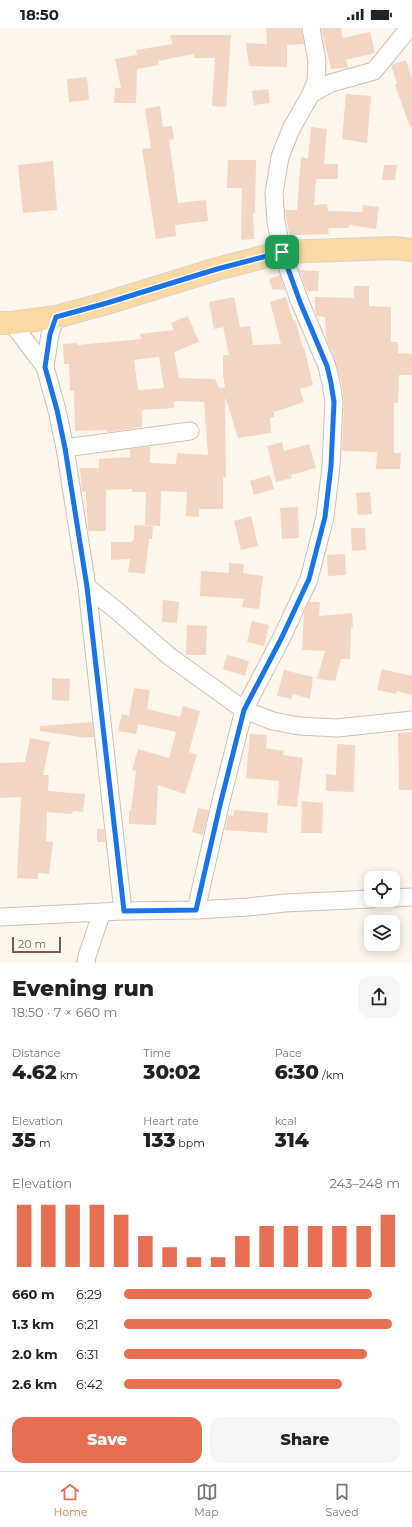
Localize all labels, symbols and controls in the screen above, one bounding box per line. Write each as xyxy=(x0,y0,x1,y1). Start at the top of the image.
text: 18:50 xyxy=(20,5,59,24)
pin xyxy=(265,235,299,269)
icon: arrive xyxy=(271,241,293,263)
map controls xyxy=(364,871,400,951)
button: locate xyxy=(364,871,400,907)
button: layers xyxy=(364,915,400,951)
scale bar xyxy=(12,935,61,954)
text: 20 m xyxy=(18,937,46,951)
text: Evening run xyxy=(12,975,154,1002)
button: share xyxy=(358,976,400,1018)
text: 18:50 · 7 × 660 m xyxy=(12,1004,117,1020)
text: Distance xyxy=(12,1046,60,1060)
text: Time xyxy=(143,1046,171,1060)
text: Pace xyxy=(275,1046,302,1060)
text: 4.62 xyxy=(12,1060,57,1084)
text: 30:02 xyxy=(143,1060,200,1084)
text: 6:30 xyxy=(275,1060,319,1084)
text: km xyxy=(57,1068,78,1082)
text: /km xyxy=(319,1068,344,1082)
text: Elevation xyxy=(12,1114,63,1128)
text: Heart rate xyxy=(143,1114,199,1128)
text: kcal xyxy=(275,1114,297,1128)
text: 35 xyxy=(12,1128,36,1152)
text: 133 xyxy=(143,1128,175,1152)
text: 314 xyxy=(275,1128,309,1152)
text: m xyxy=(36,1136,51,1150)
text: bpm xyxy=(175,1136,205,1150)
text: Elevation xyxy=(12,1175,72,1191)
text: 243–248 m xyxy=(330,1175,400,1191)
text: 660 m xyxy=(12,1286,55,1302)
text: 6:29 xyxy=(76,1286,102,1302)
text: 1.3 km xyxy=(12,1316,54,1332)
text: 6:21 xyxy=(76,1316,99,1332)
text: 2.0 km xyxy=(12,1346,58,1362)
text: 6:31 xyxy=(76,1346,99,1362)
text: 2.6 km xyxy=(12,1376,57,1392)
text: 6:42 xyxy=(76,1376,103,1392)
button: Save xyxy=(12,1417,202,1463)
button: Share xyxy=(210,1417,400,1463)
tab: Home xyxy=(53,1481,88,1519)
tab: Map xyxy=(194,1481,219,1519)
tab: Saved xyxy=(326,1481,359,1519)

